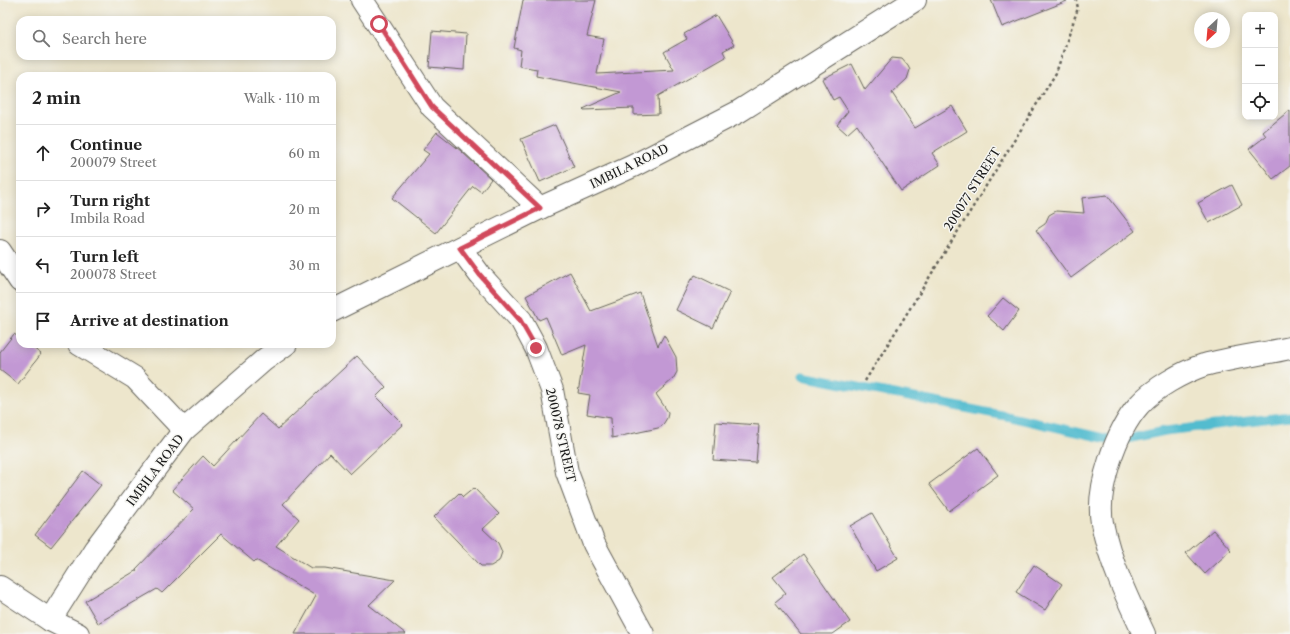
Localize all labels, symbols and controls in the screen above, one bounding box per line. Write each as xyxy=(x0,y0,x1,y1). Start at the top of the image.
north arrow xyxy=(1194,12,1230,48)
map controls xyxy=(1242,12,1278,120)
button: + xyxy=(1242,12,1278,48)
route start xyxy=(370,15,388,33)
search box xyxy=(16,16,336,60)
icon: search xyxy=(30,27,52,49)
text: Search here xyxy=(62,29,147,48)
button: − xyxy=(1242,48,1278,84)
button: locate xyxy=(1242,84,1278,120)
text: 2 min xyxy=(32,88,81,108)
text: Walk · 110 m xyxy=(244,90,320,106)
text: Continue xyxy=(70,135,142,154)
street label: IMBILA ROAD xyxy=(587,140,671,192)
icon: ahead xyxy=(32,142,54,164)
text: 60 m xyxy=(289,145,320,161)
street label: 200077 STREET xyxy=(940,145,1004,233)
text: 200079 Street xyxy=(70,154,157,170)
text: Turn right xyxy=(70,191,150,210)
icon: right xyxy=(32,198,54,220)
text: 20 m xyxy=(289,201,320,217)
text: Imbila Road xyxy=(70,210,145,226)
text: Turn left xyxy=(70,247,139,266)
icon: left xyxy=(32,254,54,276)
text: 30 m xyxy=(289,257,320,273)
text: 200078 Street xyxy=(70,266,157,282)
icon: arrive xyxy=(32,310,54,332)
text: Arrive at destination xyxy=(70,311,229,330)
route end xyxy=(527,339,545,357)
street label: 200078 STREET xyxy=(543,386,579,484)
street label: IMBILA ROAD xyxy=(123,431,187,509)

